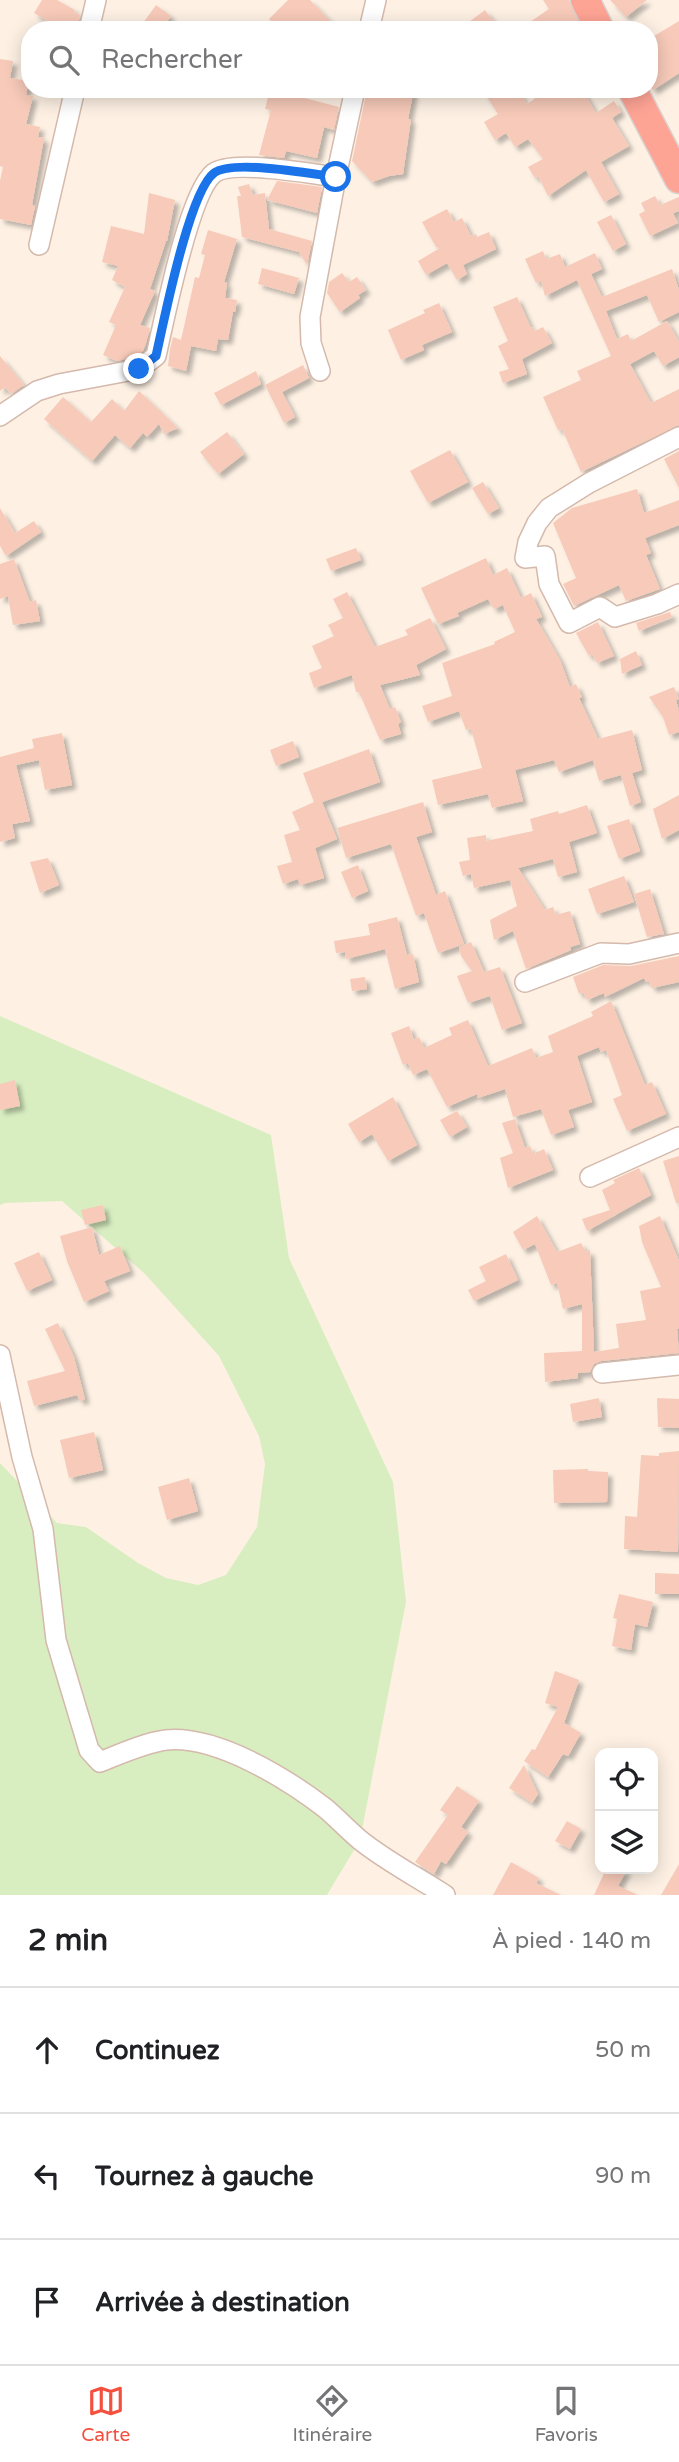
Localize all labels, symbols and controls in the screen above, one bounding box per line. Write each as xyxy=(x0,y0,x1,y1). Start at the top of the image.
search box xyxy=(21,21,658,98)
icon: search xyxy=(45,41,83,79)
text: Rechercher xyxy=(101,44,243,75)
route start xyxy=(320,161,351,192)
route end xyxy=(123,353,154,384)
map controls xyxy=(595,1748,658,1874)
button: locate xyxy=(595,1748,658,1811)
button: layers xyxy=(595,1811,658,1874)
text: 2 min xyxy=(28,1922,108,1959)
text: À pied · 140 m xyxy=(492,1927,651,1955)
icon: ahead xyxy=(28,2031,66,2069)
text: Continuez xyxy=(95,2035,220,2066)
text: 50 m xyxy=(595,2036,651,2064)
icon: left xyxy=(28,2157,66,2195)
text: Tournez à gauche xyxy=(95,2161,314,2192)
text: 90 m xyxy=(595,2162,651,2190)
icon: arrive xyxy=(28,2283,66,2321)
text: Arrivée à destination xyxy=(95,2287,350,2318)
tab: Carte xyxy=(81,2382,130,2446)
tab: Itinéraire xyxy=(292,2382,372,2446)
tab: Favoris xyxy=(535,2382,598,2446)

